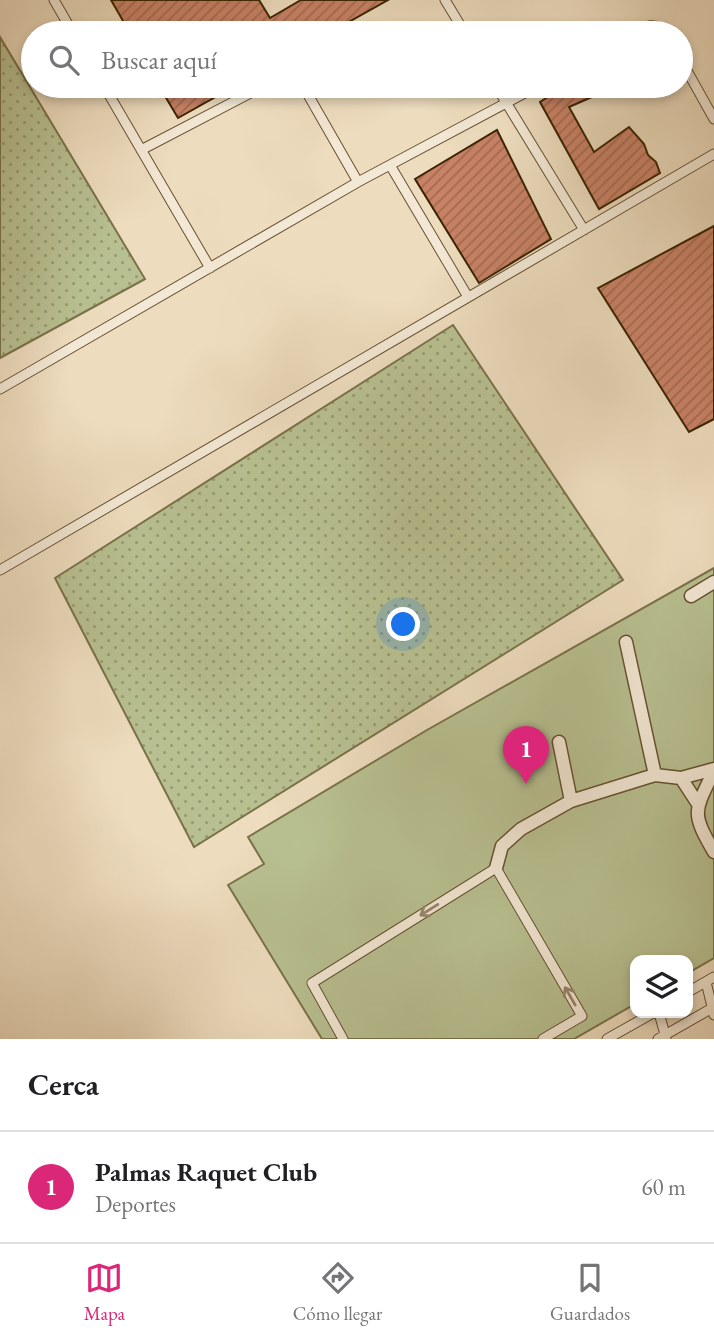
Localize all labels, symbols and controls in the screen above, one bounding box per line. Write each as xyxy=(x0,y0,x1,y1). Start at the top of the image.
search box xyxy=(21,21,693,98)
icon: search xyxy=(45,41,83,79)
text: Buscar aquí xyxy=(101,43,217,77)
your location xyxy=(386,607,420,641)
pin: 1 xyxy=(503,726,549,784)
one-way arrow xyxy=(419,904,439,918)
map controls xyxy=(630,955,693,1018)
button: layers xyxy=(630,955,693,1018)
one-way arrow xyxy=(563,986,577,1006)
text: Cerca xyxy=(28,1065,99,1104)
text: Palmas Raquet Club xyxy=(95,1155,317,1189)
text: 1 xyxy=(45,1172,57,1202)
text: 60 m xyxy=(641,1172,686,1202)
text: Deportes xyxy=(95,1189,176,1219)
tab: Mapa xyxy=(84,1259,125,1326)
tab: Cómo llegar xyxy=(293,1259,382,1326)
tab: Guardados xyxy=(550,1259,630,1326)

